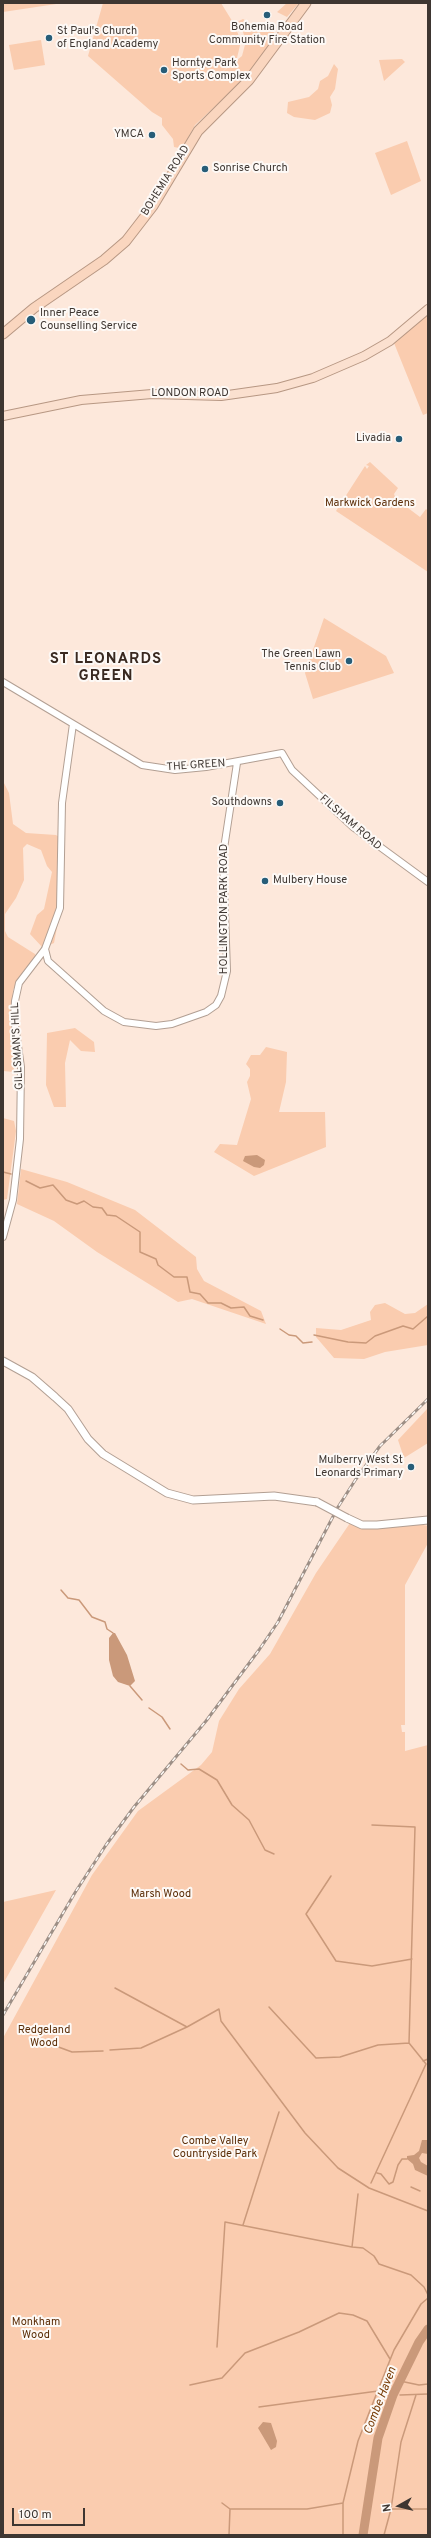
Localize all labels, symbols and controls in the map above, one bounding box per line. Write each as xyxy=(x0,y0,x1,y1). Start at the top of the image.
marker: Bohemia Road Community Fire Station xyxy=(262,10,272,20)
place label: Bohemia Road Community Fire Station xyxy=(209,21,325,47)
place label: St Paul's Church of England Academy xyxy=(57,25,158,51)
marker: St Paul's Church of England Academy xyxy=(44,33,54,43)
place label: Horntye Park Sports Complex xyxy=(172,57,250,83)
marker: Horntye Park Sports Complex xyxy=(159,65,169,75)
place label: YMCA xyxy=(114,128,144,142)
marker: YMCA xyxy=(147,130,157,140)
street label: BOHEMIA ROAD xyxy=(139,143,193,219)
place label: Sonrise Church xyxy=(213,162,288,176)
marker: Sonrise Church xyxy=(200,164,210,174)
place label: Inner Peace Counselling Service xyxy=(40,307,137,333)
marker: Inner Peace Counselling Service xyxy=(25,314,37,326)
street label: LONDON ROAD xyxy=(151,387,229,401)
place label: Livadia xyxy=(356,432,391,446)
marker: Livadia xyxy=(394,434,404,444)
park label: Markwick Gardens xyxy=(325,497,415,511)
place label: The Green Lawn Tennis Club xyxy=(261,648,341,674)
district label: ST LEONARDS GREEN xyxy=(50,651,162,686)
marker: The Green Lawn Tennis Club xyxy=(344,656,354,666)
street label: THE GREEN xyxy=(166,757,226,775)
street label: FILSHAM ROAD xyxy=(316,793,384,853)
place label: Southdowns xyxy=(212,796,272,810)
marker: Southdowns xyxy=(275,798,285,808)
street label: HOLLINGTON PARK ROAD xyxy=(218,844,232,974)
place label: Mulbery House xyxy=(273,874,347,888)
marker: Mulbery House xyxy=(260,876,270,886)
street label: GILLSMAN'S HILL xyxy=(9,1002,27,1090)
place label: Mulberry West St Leonards Primary xyxy=(315,1454,403,1480)
marker: Mulberry West St Leonards Primary xyxy=(406,1462,416,1472)
park label: Marsh Wood xyxy=(131,1888,191,1902)
park label: Redgeland Wood xyxy=(18,2024,70,2050)
park label: Combe Valley Countryside Park xyxy=(173,2135,257,2161)
park label: Monkham Wood xyxy=(12,2316,60,2342)
water label: Combe Haven xyxy=(362,2365,400,2437)
north arrow xyxy=(379,2486,419,2526)
scale bar xyxy=(14,2500,87,2526)
text: N xyxy=(380,2503,395,2513)
text: 100 m xyxy=(19,2507,52,2523)

